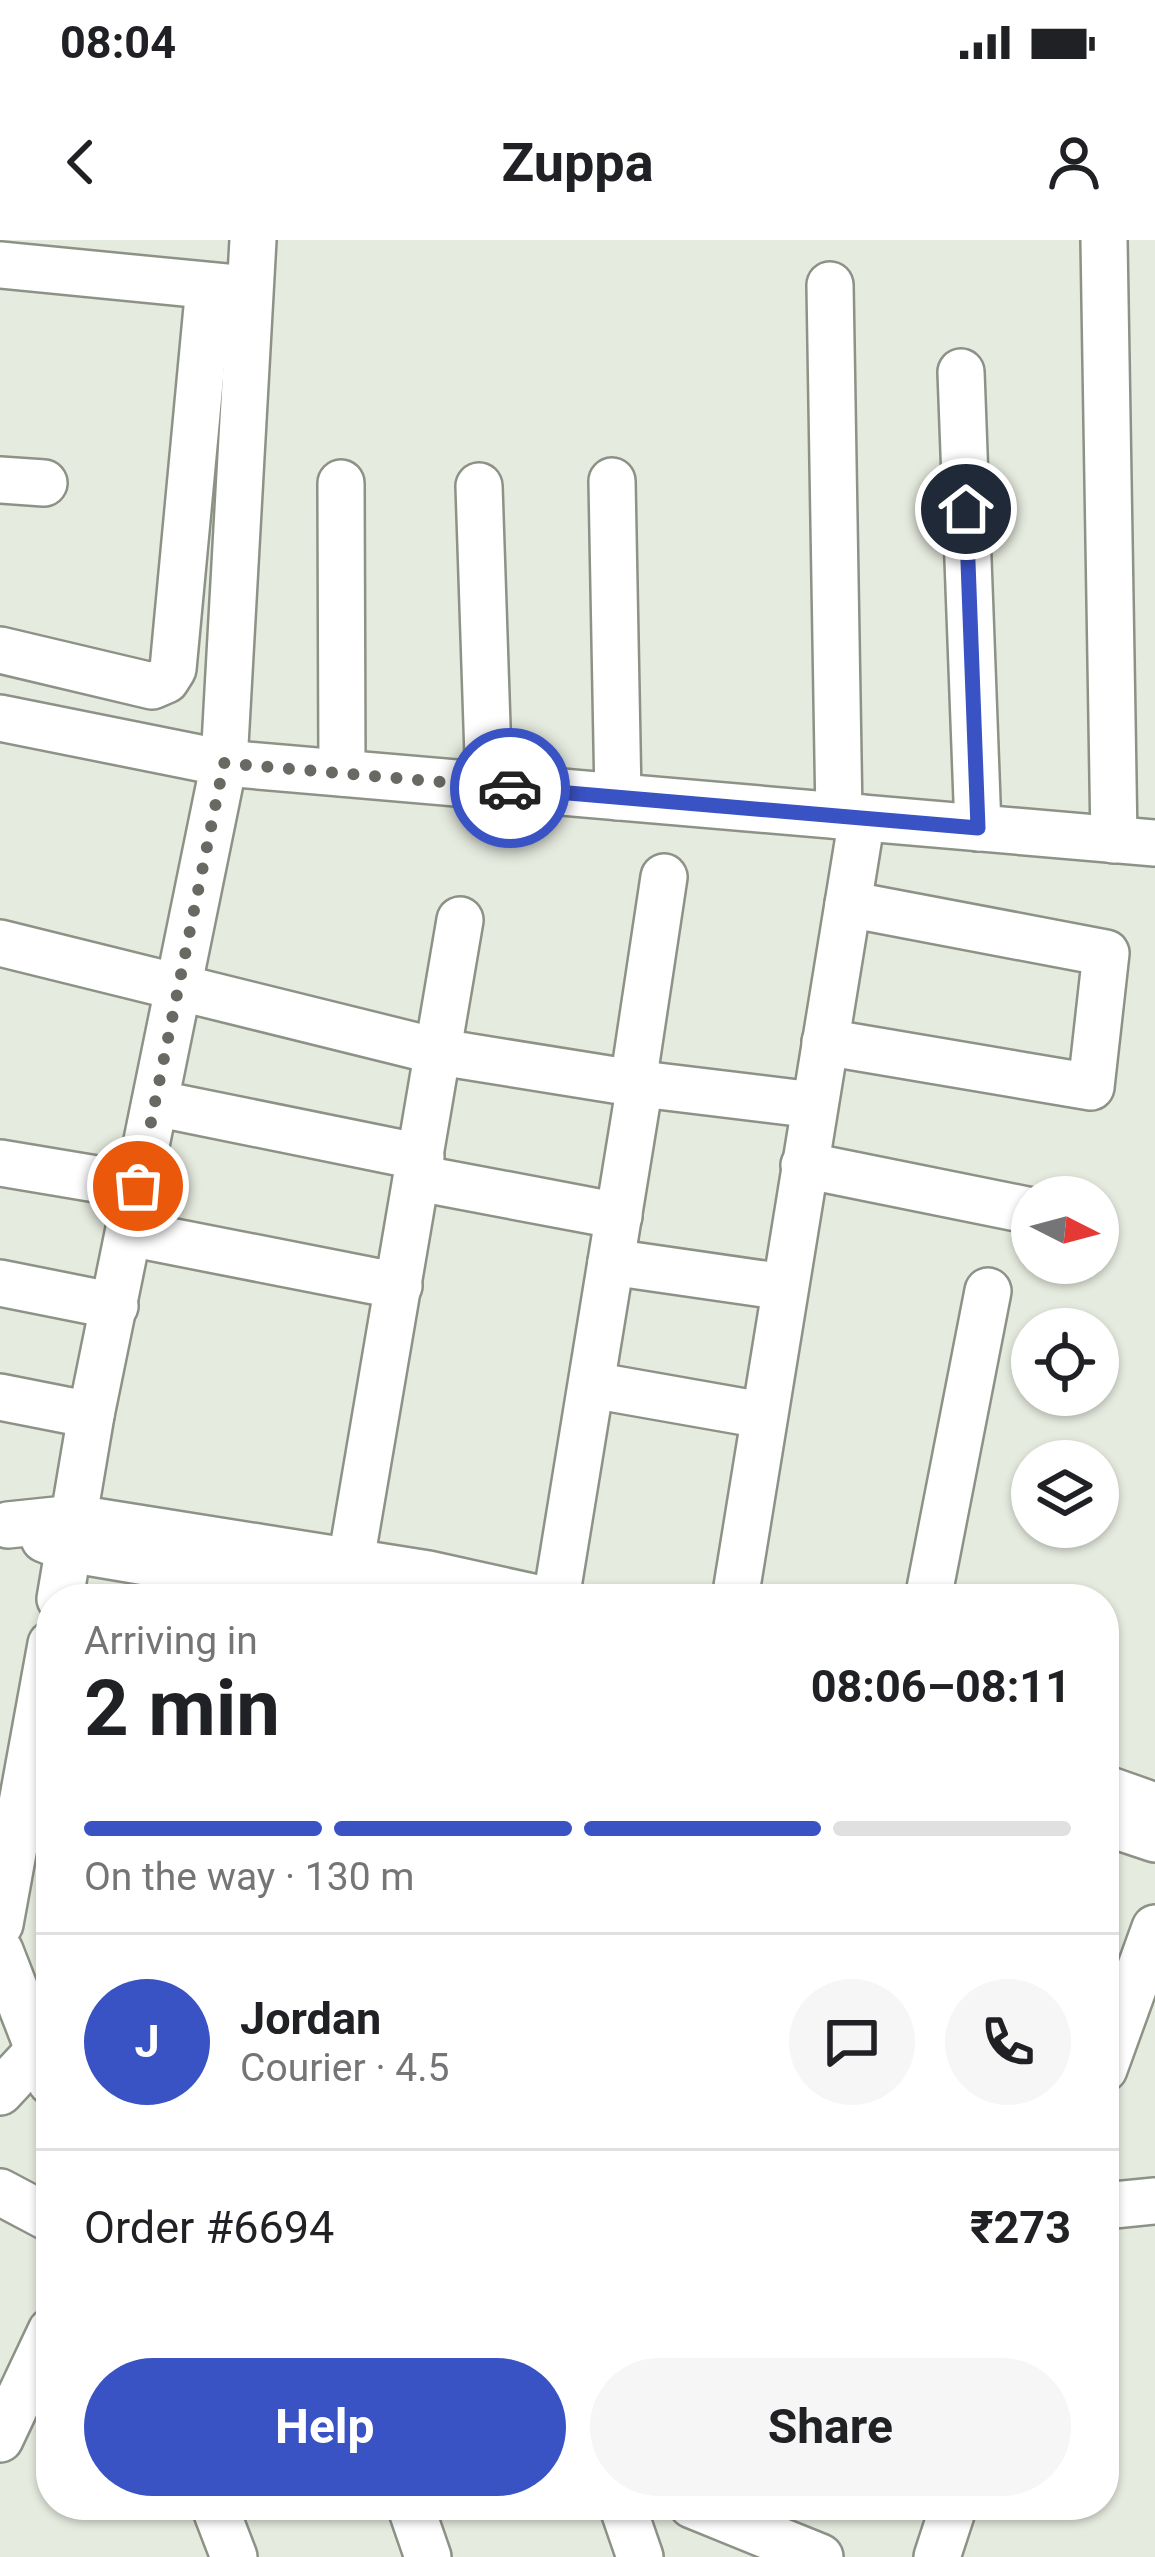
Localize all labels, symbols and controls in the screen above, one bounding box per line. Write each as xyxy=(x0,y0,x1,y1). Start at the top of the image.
text: 08:04 xyxy=(60,16,176,69)
icon: back xyxy=(48,129,114,195)
icon: person xyxy=(1041,129,1107,195)
text: Zuppa xyxy=(501,131,654,194)
pin xyxy=(915,458,1017,560)
icon: home xyxy=(933,476,999,542)
courier xyxy=(450,728,570,848)
icon: car xyxy=(477,755,543,821)
pin xyxy=(87,1135,189,1237)
icon: bag xyxy=(105,1153,171,1219)
north arrow xyxy=(1011,1176,1119,1284)
map controls xyxy=(1011,1176,1119,1548)
button: locate xyxy=(1011,1308,1119,1416)
button: layers xyxy=(1011,1440,1119,1548)
text: Arriving in xyxy=(84,1618,258,1664)
text: 08:06–08:11 xyxy=(811,1660,1071,1713)
text: 2 min xyxy=(84,1663,280,1754)
text: On the way · 130 m xyxy=(84,1854,415,1900)
button: chat xyxy=(789,1979,915,2105)
button: phone xyxy=(945,1979,1071,2105)
text: Jordan xyxy=(240,1992,381,2045)
text: J xyxy=(134,2015,160,2068)
text: Courier · 4.5 xyxy=(240,2045,449,2091)
text: Order #6694 xyxy=(84,2201,334,2254)
text: ₹273 xyxy=(970,2201,1071,2254)
button: Help xyxy=(84,2358,566,2496)
button: Share xyxy=(590,2358,1071,2496)

